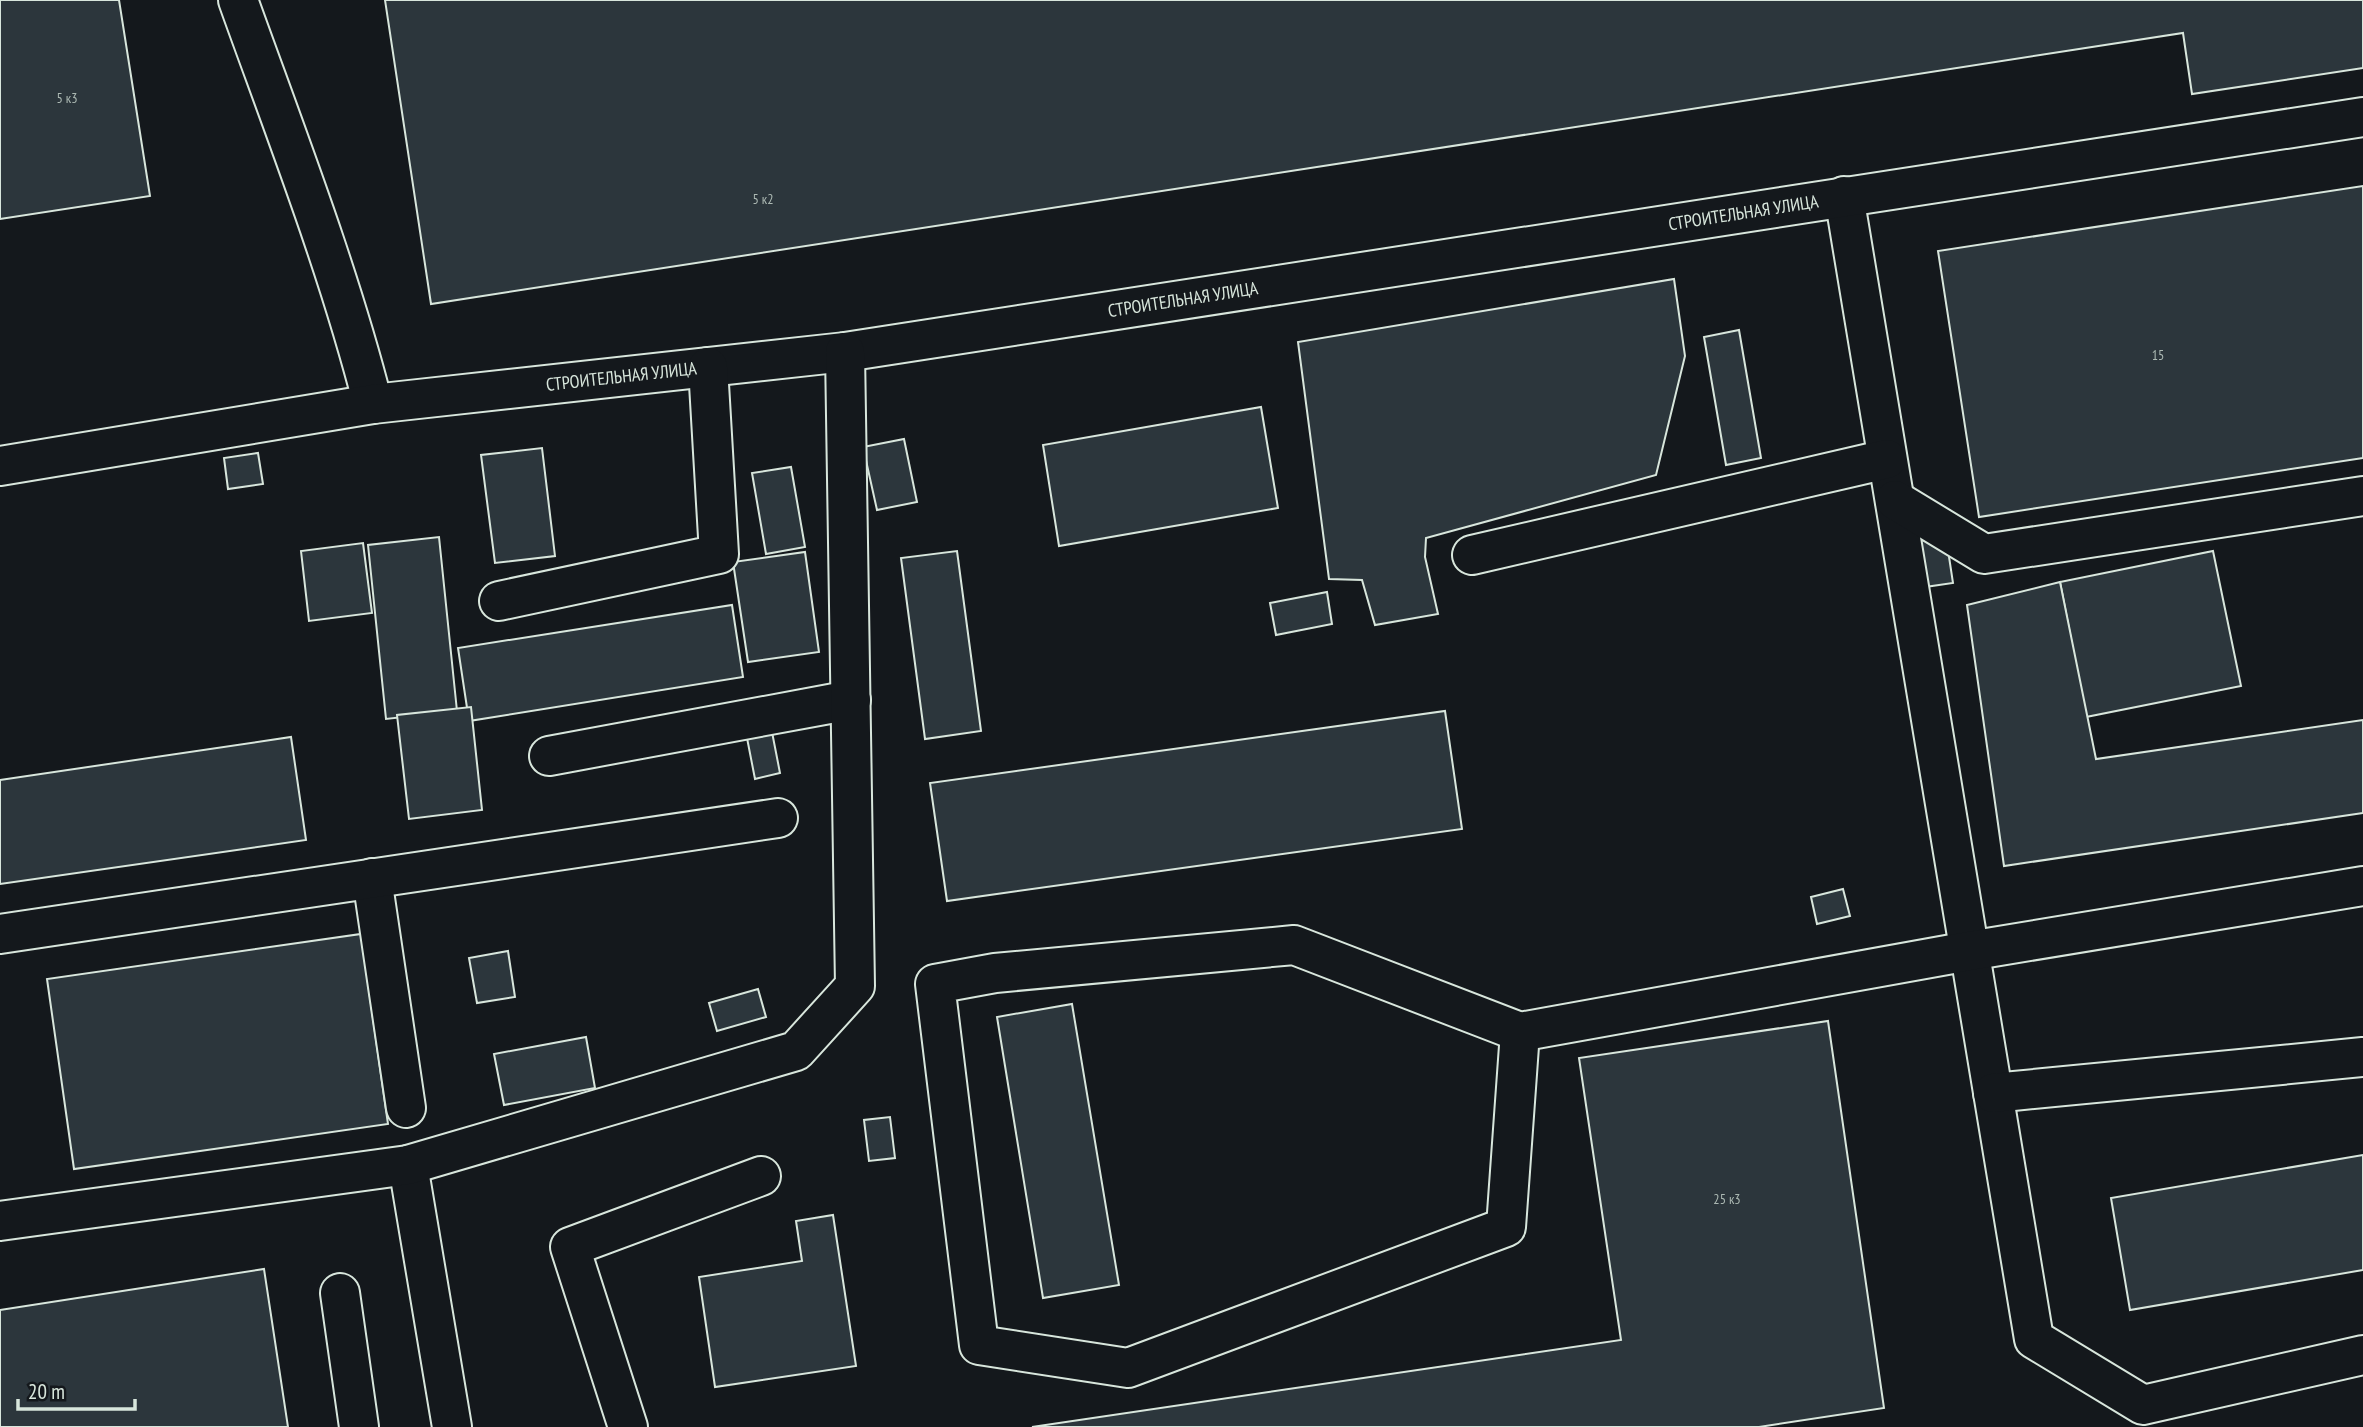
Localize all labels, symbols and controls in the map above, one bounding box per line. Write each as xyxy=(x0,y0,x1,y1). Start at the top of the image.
house number: 5 к3 xyxy=(57,89,78,107)
street label: СТРОИТЕЛЬНАЯ УЛИЦА xyxy=(1667,189,1820,235)
house number: 5 к2 xyxy=(753,190,774,208)
street label: СТРОИТЕЛЬНАЯ УЛИЦА xyxy=(1106,276,1260,322)
house number: 15 xyxy=(2152,346,2164,364)
street label: СТРОИТЕЛЬНАЯ УЛИЦА xyxy=(545,356,698,396)
house number: 25 к3 xyxy=(1713,1190,1741,1208)
scale bar xyxy=(18,1368,135,1412)
text: 20 m xyxy=(28,1378,65,1405)

